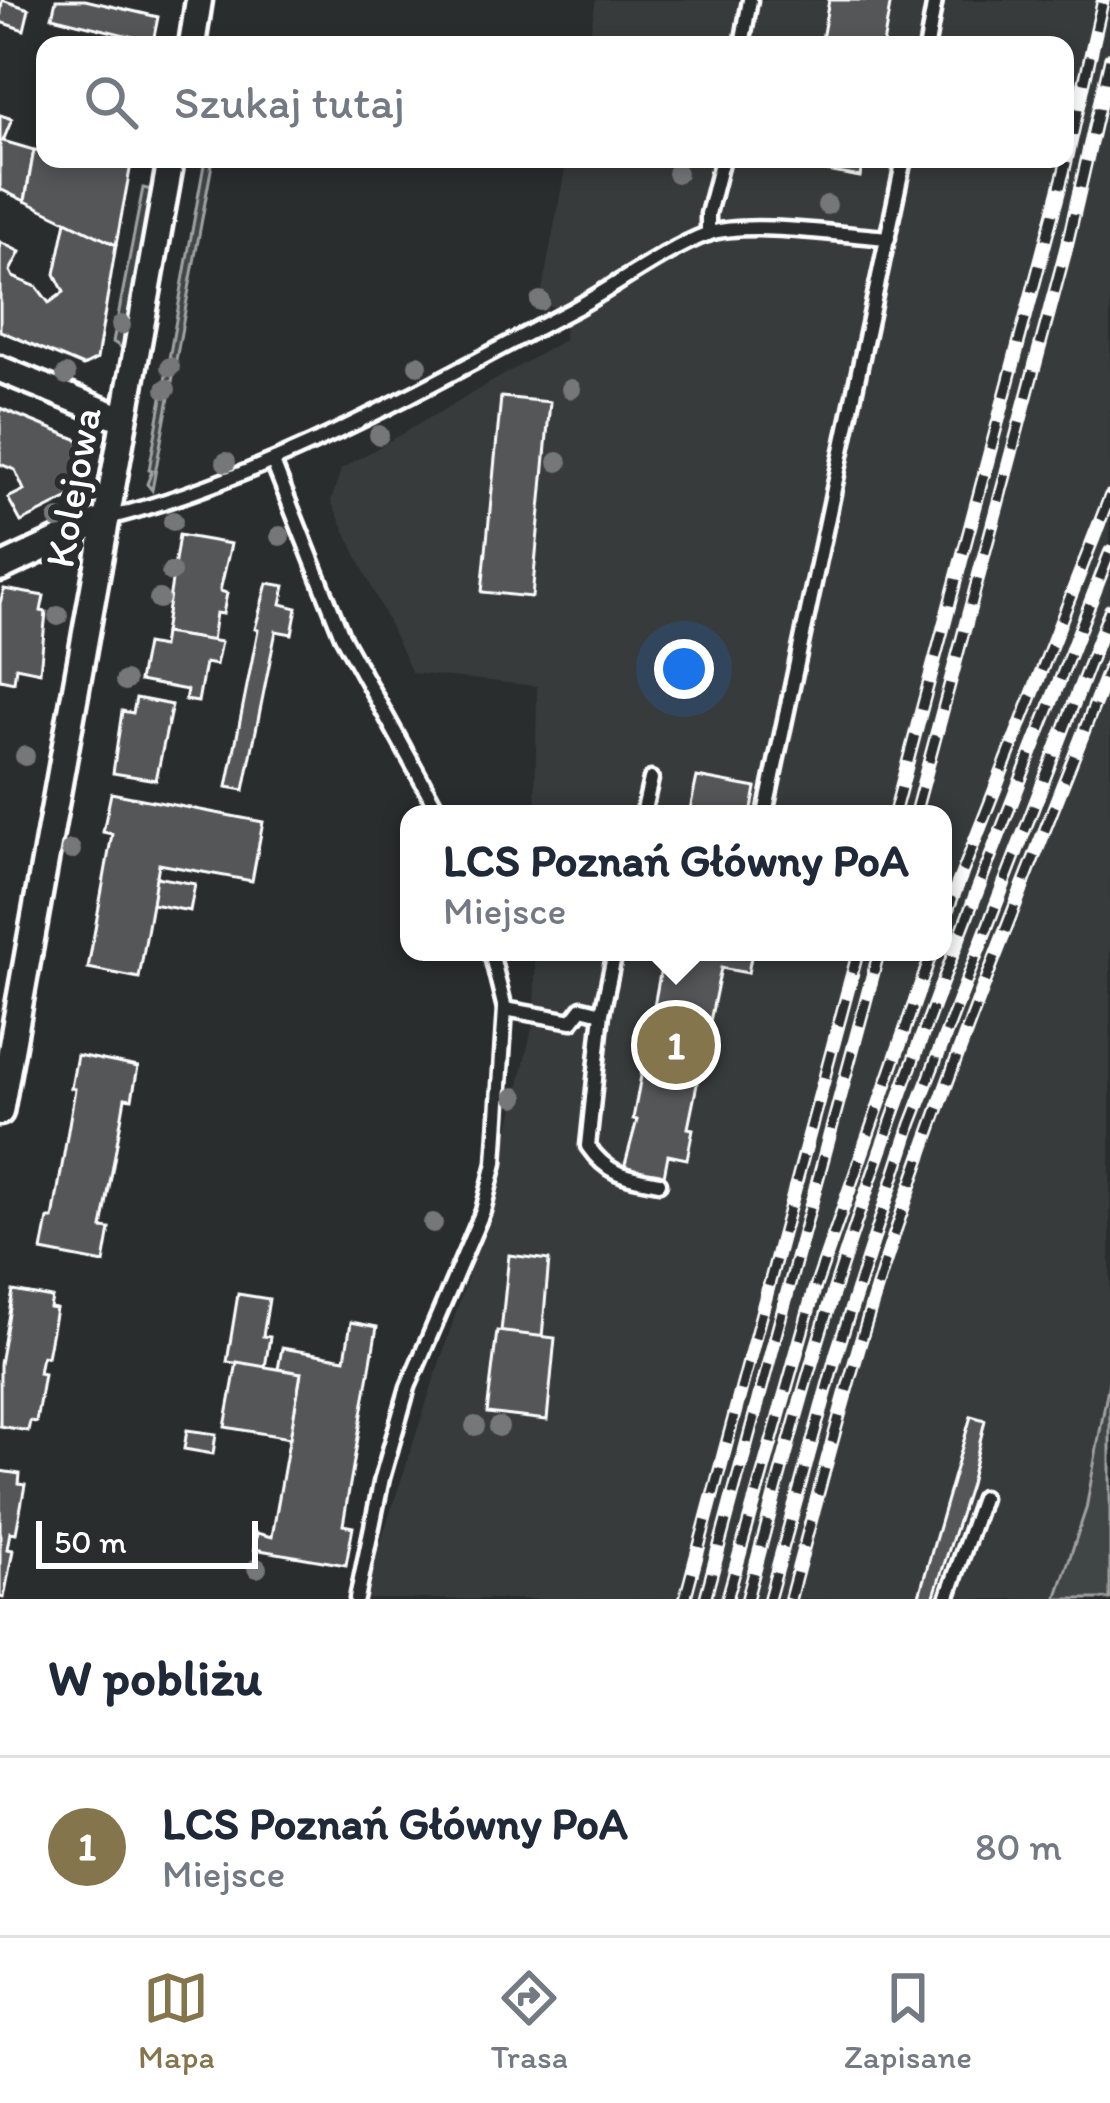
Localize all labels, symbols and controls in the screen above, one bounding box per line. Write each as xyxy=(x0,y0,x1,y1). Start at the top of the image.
search box xyxy=(36,36,1074,168)
icon: search xyxy=(78,69,144,135)
text: Szukaj tutaj xyxy=(174,75,405,129)
street label: Kolejowa xyxy=(33,403,112,571)
your location xyxy=(654,639,714,699)
popup xyxy=(400,805,952,961)
text: LCS Poznań Główny PoA xyxy=(443,833,909,887)
text: Miejsce xyxy=(443,887,566,934)
pin: 1 xyxy=(637,1000,715,1090)
scale bar xyxy=(36,1515,258,1568)
text: 50 m xyxy=(54,1522,127,1561)
text: W pobliżu xyxy=(48,1647,262,1708)
text: LCS Poznań Główny PoA xyxy=(162,1796,628,1850)
text: 1 xyxy=(78,1823,96,1870)
text: 80 m xyxy=(975,1823,1062,1870)
text: Miejsce xyxy=(162,1850,285,1897)
tab: Mapa xyxy=(138,1965,215,2076)
tab: Trasa xyxy=(491,1965,568,2076)
tab: Zapisane xyxy=(844,1965,972,2076)

